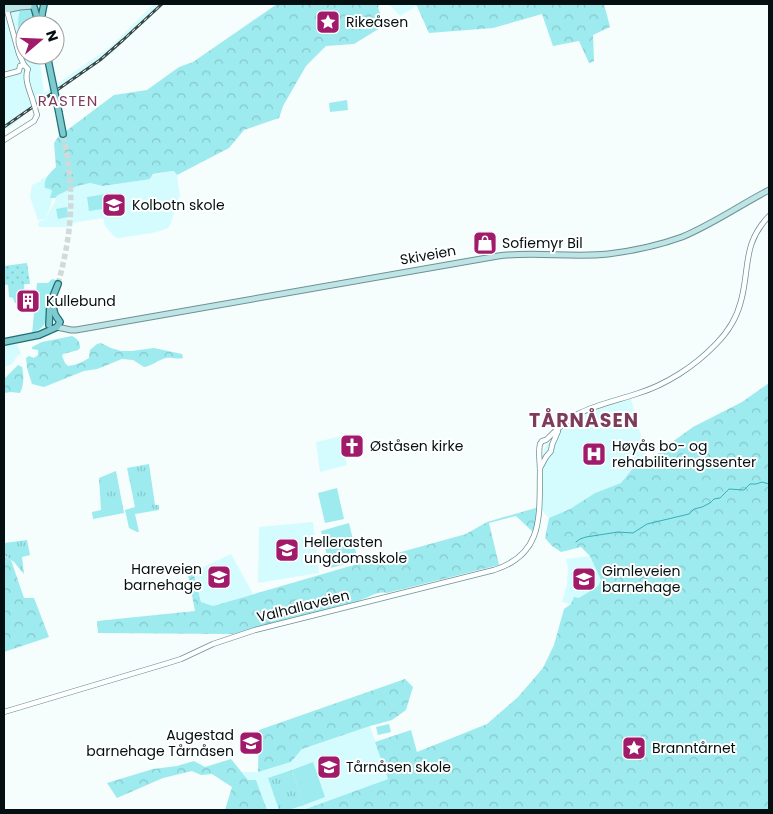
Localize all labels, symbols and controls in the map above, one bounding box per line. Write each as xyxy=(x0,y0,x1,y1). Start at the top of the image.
place icon: Rikeåsen xyxy=(315,9,341,35)
place label: Rikeåsen xyxy=(346,12,408,32)
north arrow xyxy=(15,15,65,65)
text: N xyxy=(41,28,63,44)
district label: RASTEN xyxy=(38,90,98,111)
school or university icon: Kolbotn skole xyxy=(101,192,127,218)
place label: Kolbotn skole xyxy=(132,195,225,215)
shop icon: Sofiemyr Bil xyxy=(472,230,498,256)
place label: Sofiemyr Bil xyxy=(502,233,583,253)
street label: Skiveien xyxy=(398,240,458,270)
building icon: Kullebund xyxy=(15,288,41,314)
place label: Kullebund xyxy=(46,291,116,311)
district label: TÅRNÅSEN xyxy=(529,407,639,434)
church icon: Øståsen kirke xyxy=(339,433,365,459)
place label: Øståsen kirke xyxy=(370,436,464,456)
place label: Høyås bo- og rehabiliteringssenter xyxy=(612,436,756,472)
hospital icon: Høyås bo- og rehabiliteringssenter xyxy=(581,441,607,467)
place label: Hellerasten ungdomsskole xyxy=(304,532,407,568)
school or university icon: Hellerasten ungdomsskole xyxy=(274,537,300,563)
place label: Hareveien barnehage xyxy=(124,559,202,595)
place label: Gimleveien barnehage xyxy=(602,561,681,597)
school or university icon: Hareveien barnehage xyxy=(206,564,232,590)
school or university icon: Gimleveien barnehage xyxy=(571,566,597,592)
street label: Valhallaveien xyxy=(255,585,351,627)
place label: Augestad barnehage Tårnåsen xyxy=(86,725,234,761)
school or university icon: Augestad barnehage Tårnåsen xyxy=(238,730,264,756)
place icon: Branntårnet xyxy=(621,735,647,761)
place label: Branntårnet xyxy=(652,738,736,758)
school or university icon: Tårnåsen skole xyxy=(316,754,342,780)
place label: Tårnåsen skole xyxy=(346,757,451,777)

